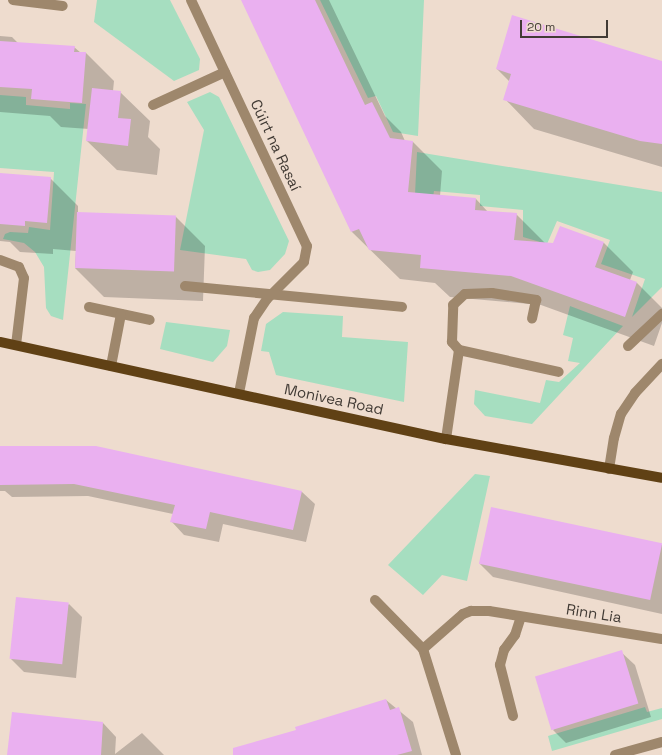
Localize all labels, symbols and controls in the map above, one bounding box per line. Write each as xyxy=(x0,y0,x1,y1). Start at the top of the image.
scale bar xyxy=(522,12,610,38)
text: 20 m xyxy=(527,19,555,35)
street label: Cúirt na Rasaí xyxy=(247,96,305,194)
street label: Monivea Road xyxy=(283,380,385,418)
street label: Rinn Lia xyxy=(565,600,623,626)

